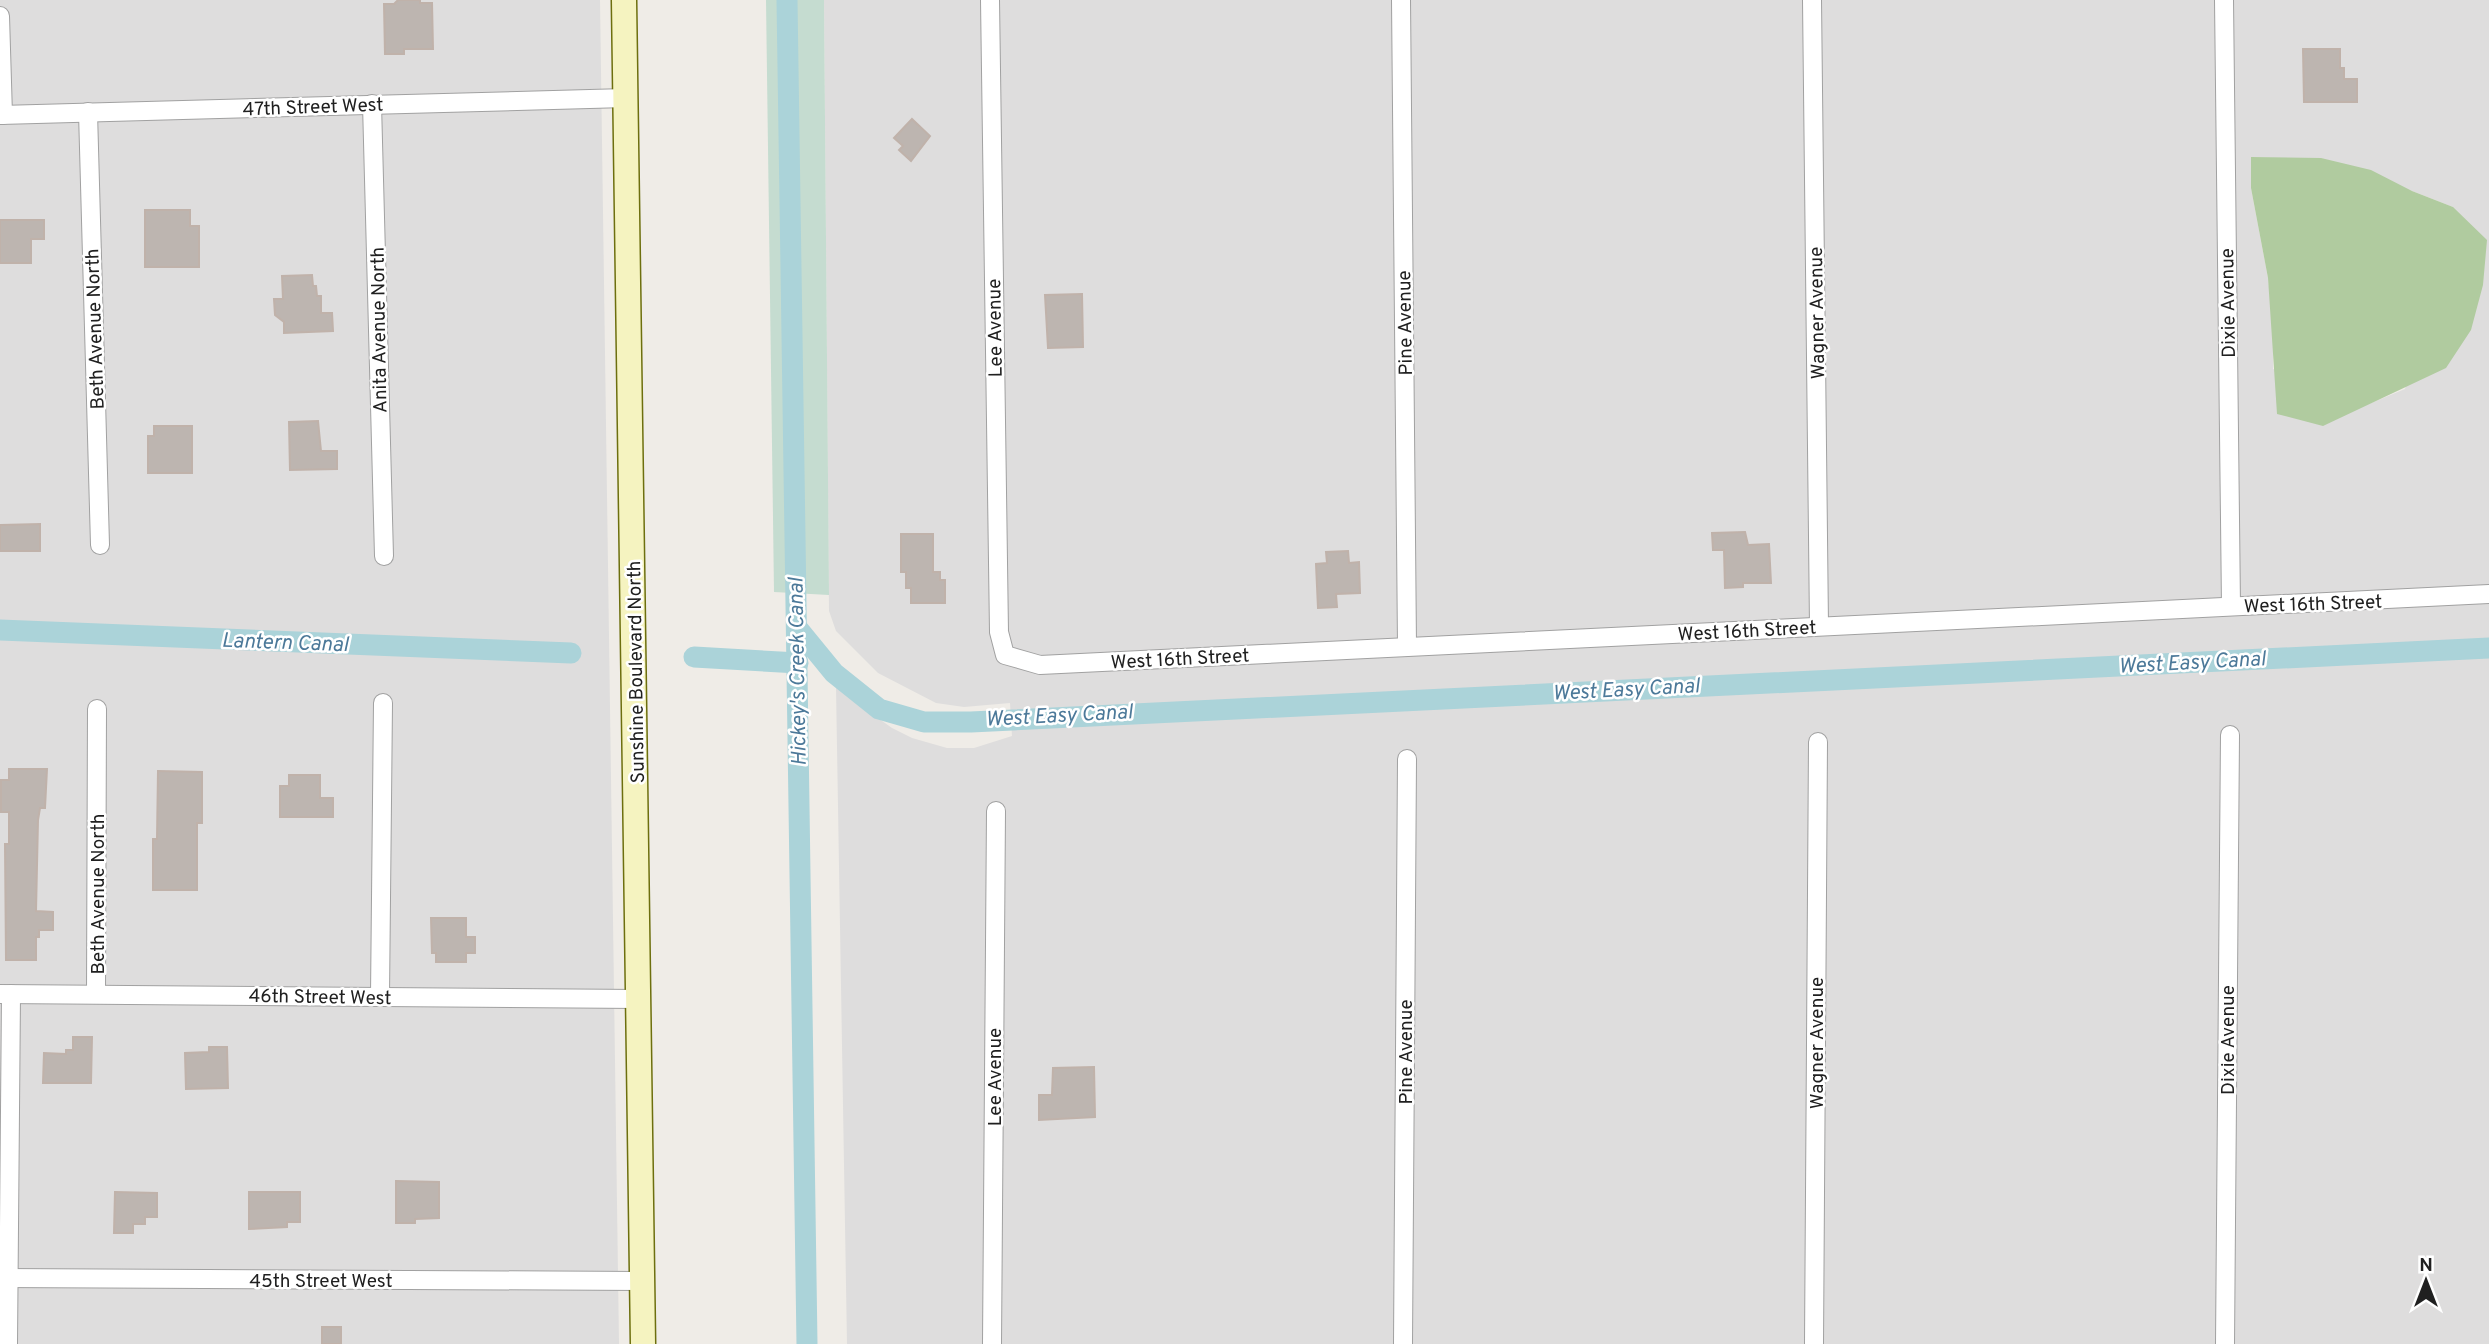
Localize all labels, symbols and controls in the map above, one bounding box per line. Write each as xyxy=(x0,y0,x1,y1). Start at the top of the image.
street label: 47th Street West xyxy=(242,94,384,122)
street label: Wagner Avenue xyxy=(1805,246,1831,379)
street label: Anita Avenue North xyxy=(367,247,393,413)
street label: Beth Avenue North xyxy=(81,248,111,410)
street label: Dixie Avenue xyxy=(2216,248,2242,358)
street label: Pine Avenue xyxy=(1393,270,1419,376)
street label: Lee Avenue xyxy=(983,278,1009,377)
street label: Sunshine Boulevard North xyxy=(623,560,651,783)
water label: Hickey's Creek Canal xyxy=(783,576,814,766)
street label: West 16th Street xyxy=(2243,591,2383,619)
street label: West 16th Street xyxy=(1677,616,1817,648)
water label: Lantern Canal xyxy=(221,628,351,659)
street label: West 16th Street xyxy=(1110,644,1250,676)
water label: West Easy Canal xyxy=(2118,646,2268,681)
water label: West Easy Canal xyxy=(1552,673,1702,708)
water label: West Easy Canal xyxy=(985,699,1135,734)
street label: Beth Avenue North xyxy=(87,813,111,975)
street label: Wagner Avenue xyxy=(1806,977,1830,1109)
street label: 46th Street West xyxy=(248,985,392,1011)
street label: Dixie Avenue xyxy=(2217,985,2241,1095)
street label: Pine Avenue xyxy=(1395,999,1419,1105)
street label: Lee Avenue xyxy=(984,1028,1008,1126)
north arrow xyxy=(2391,1246,2461,1316)
text: N xyxy=(2419,1254,2433,1278)
street label: 45th Street West xyxy=(249,1270,393,1294)

